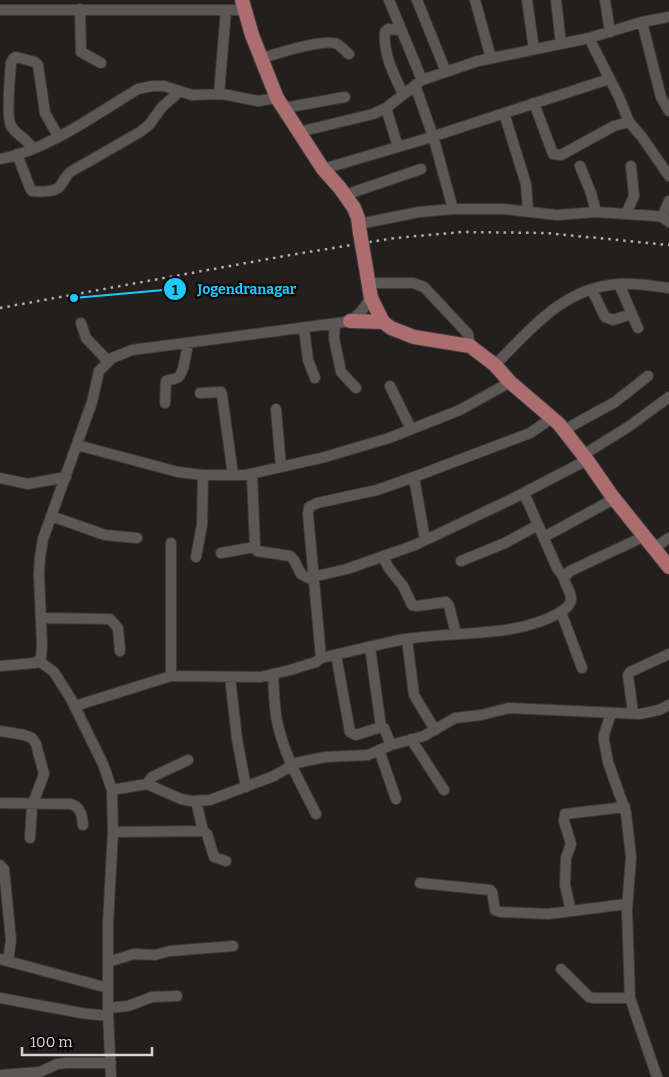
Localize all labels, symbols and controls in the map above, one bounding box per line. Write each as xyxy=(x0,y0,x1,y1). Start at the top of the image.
callout: Jogendranagar xyxy=(163,275,307,304)
text: 1 xyxy=(172,281,179,299)
text: Jogendranagar xyxy=(197,281,297,298)
scale bar xyxy=(22,1024,152,1056)
text: 100 m xyxy=(30,1033,73,1051)

